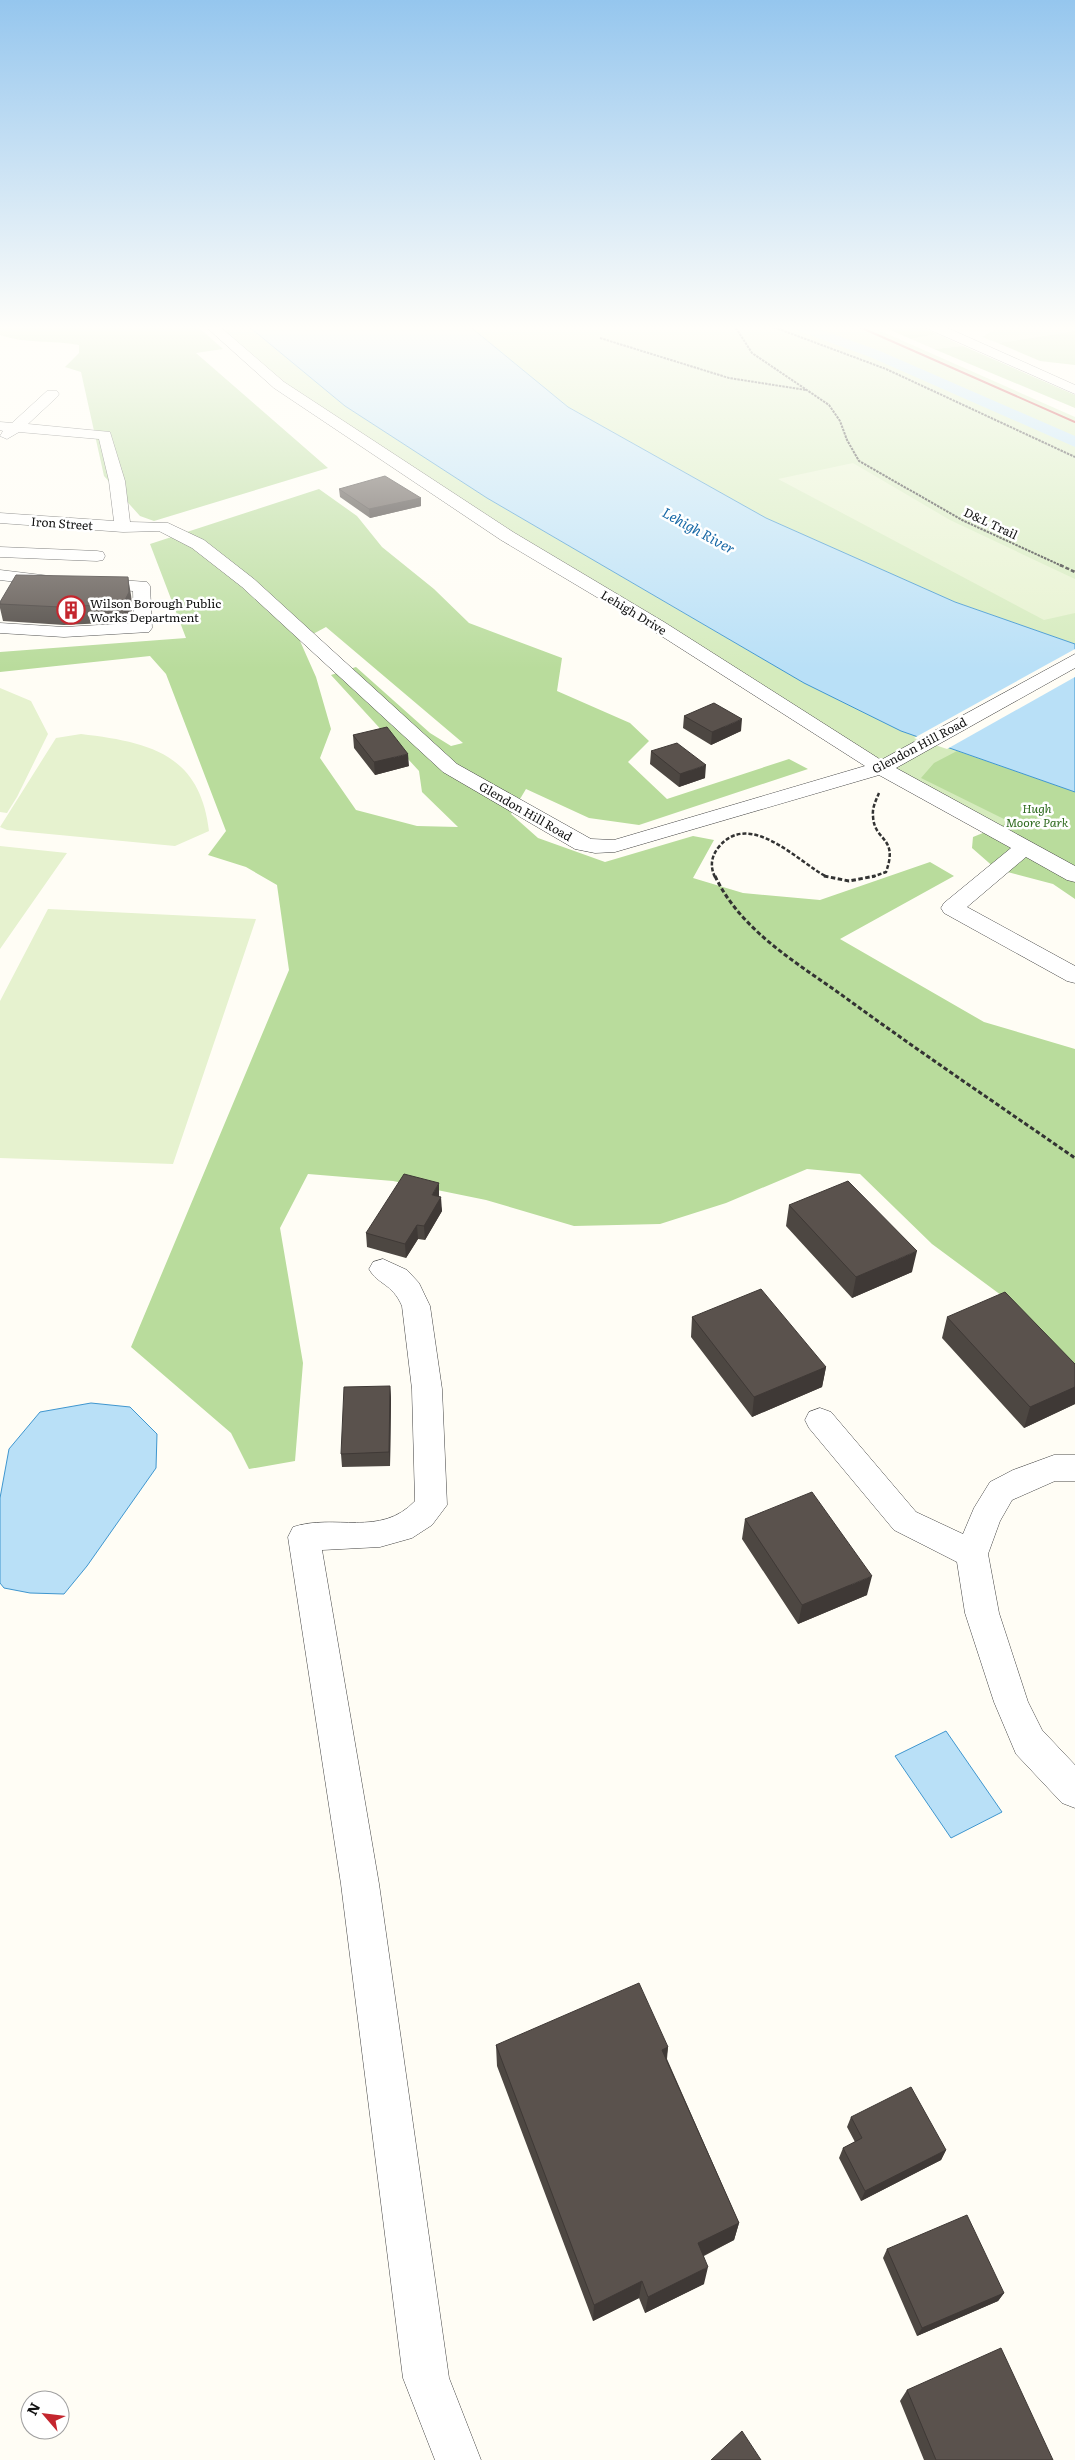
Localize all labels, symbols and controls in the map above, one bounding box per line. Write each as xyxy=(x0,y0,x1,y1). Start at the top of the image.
water label: Lehigh River xyxy=(659,502,739,558)
street label: D&L Trail xyxy=(961,503,1021,543)
street label: Iron Street xyxy=(30,512,94,534)
street label: Lehigh Drive xyxy=(598,585,670,639)
place label: Wilson Borough Public Works Department xyxy=(90,594,221,626)
building icon: Wilson Borough Public Works Department xyxy=(56,595,86,625)
street label: Glendon Hill Road xyxy=(868,712,970,778)
street label: Glendon Hill Road xyxy=(476,777,577,845)
park label: Hugh Moore Park xyxy=(1006,799,1069,831)
north arrow xyxy=(20,2390,70,2440)
text: N xyxy=(21,2398,44,2418)

